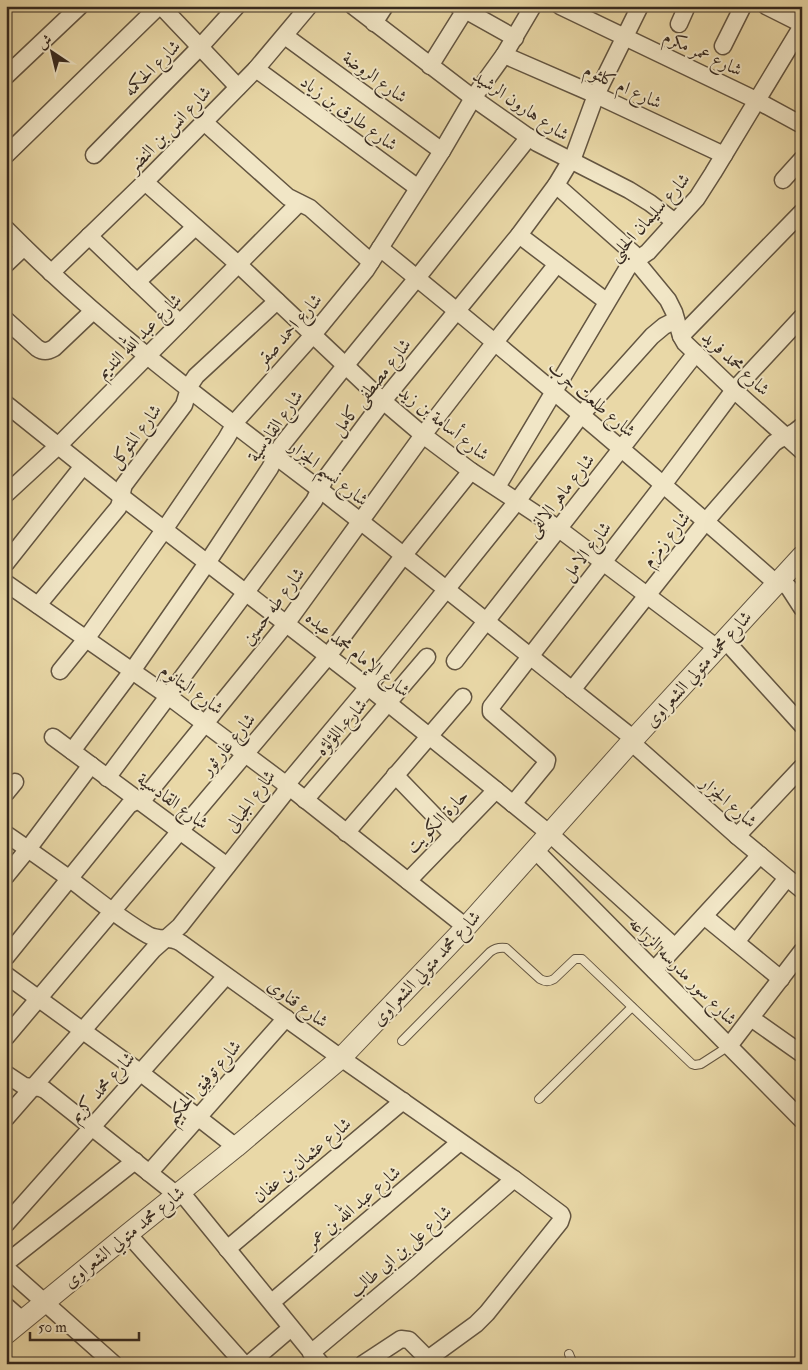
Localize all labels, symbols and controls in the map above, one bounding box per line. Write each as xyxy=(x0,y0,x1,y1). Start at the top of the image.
street label: شارع عمر مكرم xyxy=(658,25,746,85)
north arrow xyxy=(28,28,78,78)
text: ش xyxy=(34,31,55,53)
street label: شارع الحكمه xyxy=(119,35,188,104)
street label: شارع الروضة xyxy=(336,46,412,111)
street label: شارع ام كلثوم xyxy=(578,58,666,118)
street label: شارع هارون الرشيد xyxy=(466,65,574,149)
street label: شارع طارق بن زياد xyxy=(294,70,402,159)
street label: شارع انس بن النضر xyxy=(121,81,219,181)
street label: شارع سليمان الحلبى xyxy=(603,168,698,269)
street label: شارع عبد الله النديم xyxy=(90,287,190,387)
street label: شارع احمد صقر xyxy=(250,289,330,375)
street label: شارع محمد فريد xyxy=(695,326,775,403)
street label: شارع مصطفى كامل xyxy=(326,334,419,443)
street label: شارع طلعت حرب xyxy=(541,356,640,445)
street label: شارع أسامة بن زيد xyxy=(392,379,495,468)
street label: شارع القادسية xyxy=(242,386,311,468)
street label: شارع المتوكل xyxy=(104,400,169,475)
street label: شارع نسيم الجزار xyxy=(279,434,373,516)
street label: شارع ماهر الالفى xyxy=(521,449,602,543)
street label: شارع زمزم xyxy=(637,507,699,574)
street label: شارع الامل xyxy=(556,517,619,587)
street label: شارع طه حسين xyxy=(237,563,313,652)
street label: شارع الإمام محمد عبده xyxy=(298,606,415,706)
street label: شارع محمد متولي الشعراوى xyxy=(640,606,759,735)
street label: شارع البتانوم xyxy=(153,659,228,723)
street label: شارع اللؤلؤه xyxy=(310,694,375,763)
street label: شارع غار ثور xyxy=(195,709,263,784)
street label: شارع الجبالى xyxy=(220,766,283,839)
street label: شارع القادسية xyxy=(131,768,213,837)
street label: شارع الجزار xyxy=(692,770,762,835)
street label: حارة الكويت xyxy=(401,784,474,858)
street label: شارع محمد متولي الشعراوى xyxy=(367,906,488,1033)
street label: شارع سور مدرسه الزراعه xyxy=(622,912,742,1032)
street label: شارع قناوى xyxy=(261,974,333,1036)
street label: شارع توفيق الحكيم xyxy=(160,1035,251,1133)
street label: شارع محمد كريم xyxy=(64,1047,143,1130)
street label: شارع عثمان بن عفان xyxy=(248,1112,358,1211)
street label: شارع عبد الله بن عمر xyxy=(298,1159,408,1257)
street label: شارع محمد متولي الشعراوى xyxy=(59,1181,192,1296)
street label: شارع على بن ابى طالب xyxy=(344,1200,459,1305)
scale bar xyxy=(30,1310,139,1342)
text: 50 m xyxy=(38,1318,67,1337)

